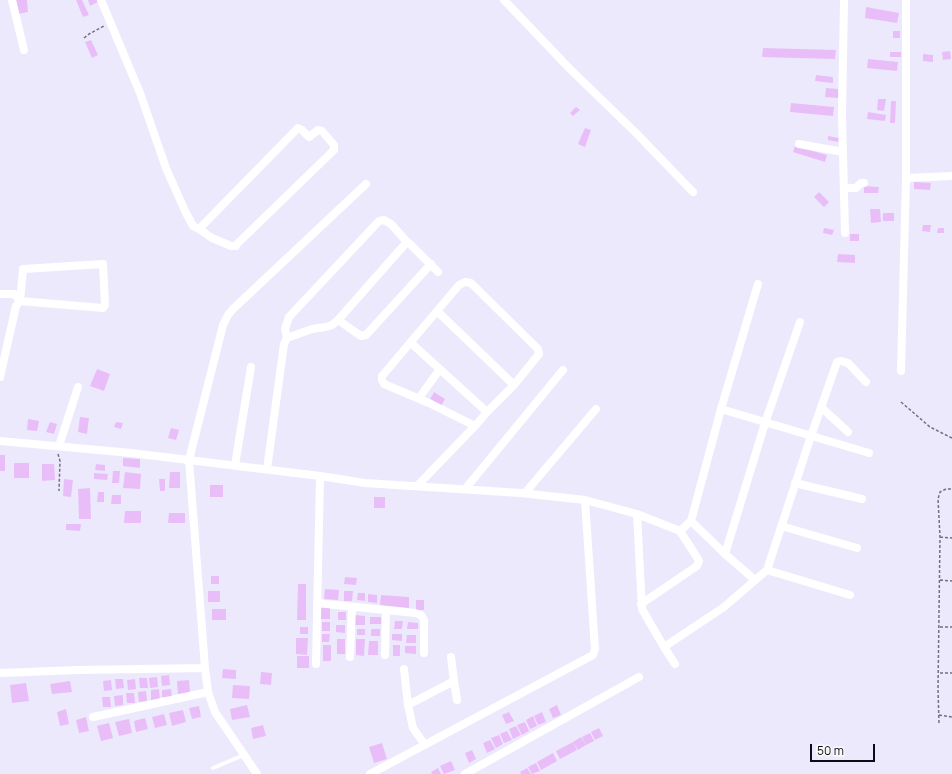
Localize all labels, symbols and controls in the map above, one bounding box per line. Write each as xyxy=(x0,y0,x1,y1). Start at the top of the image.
scale bar xyxy=(812,736,877,762)
text: 50 m xyxy=(817,742,844,759)

